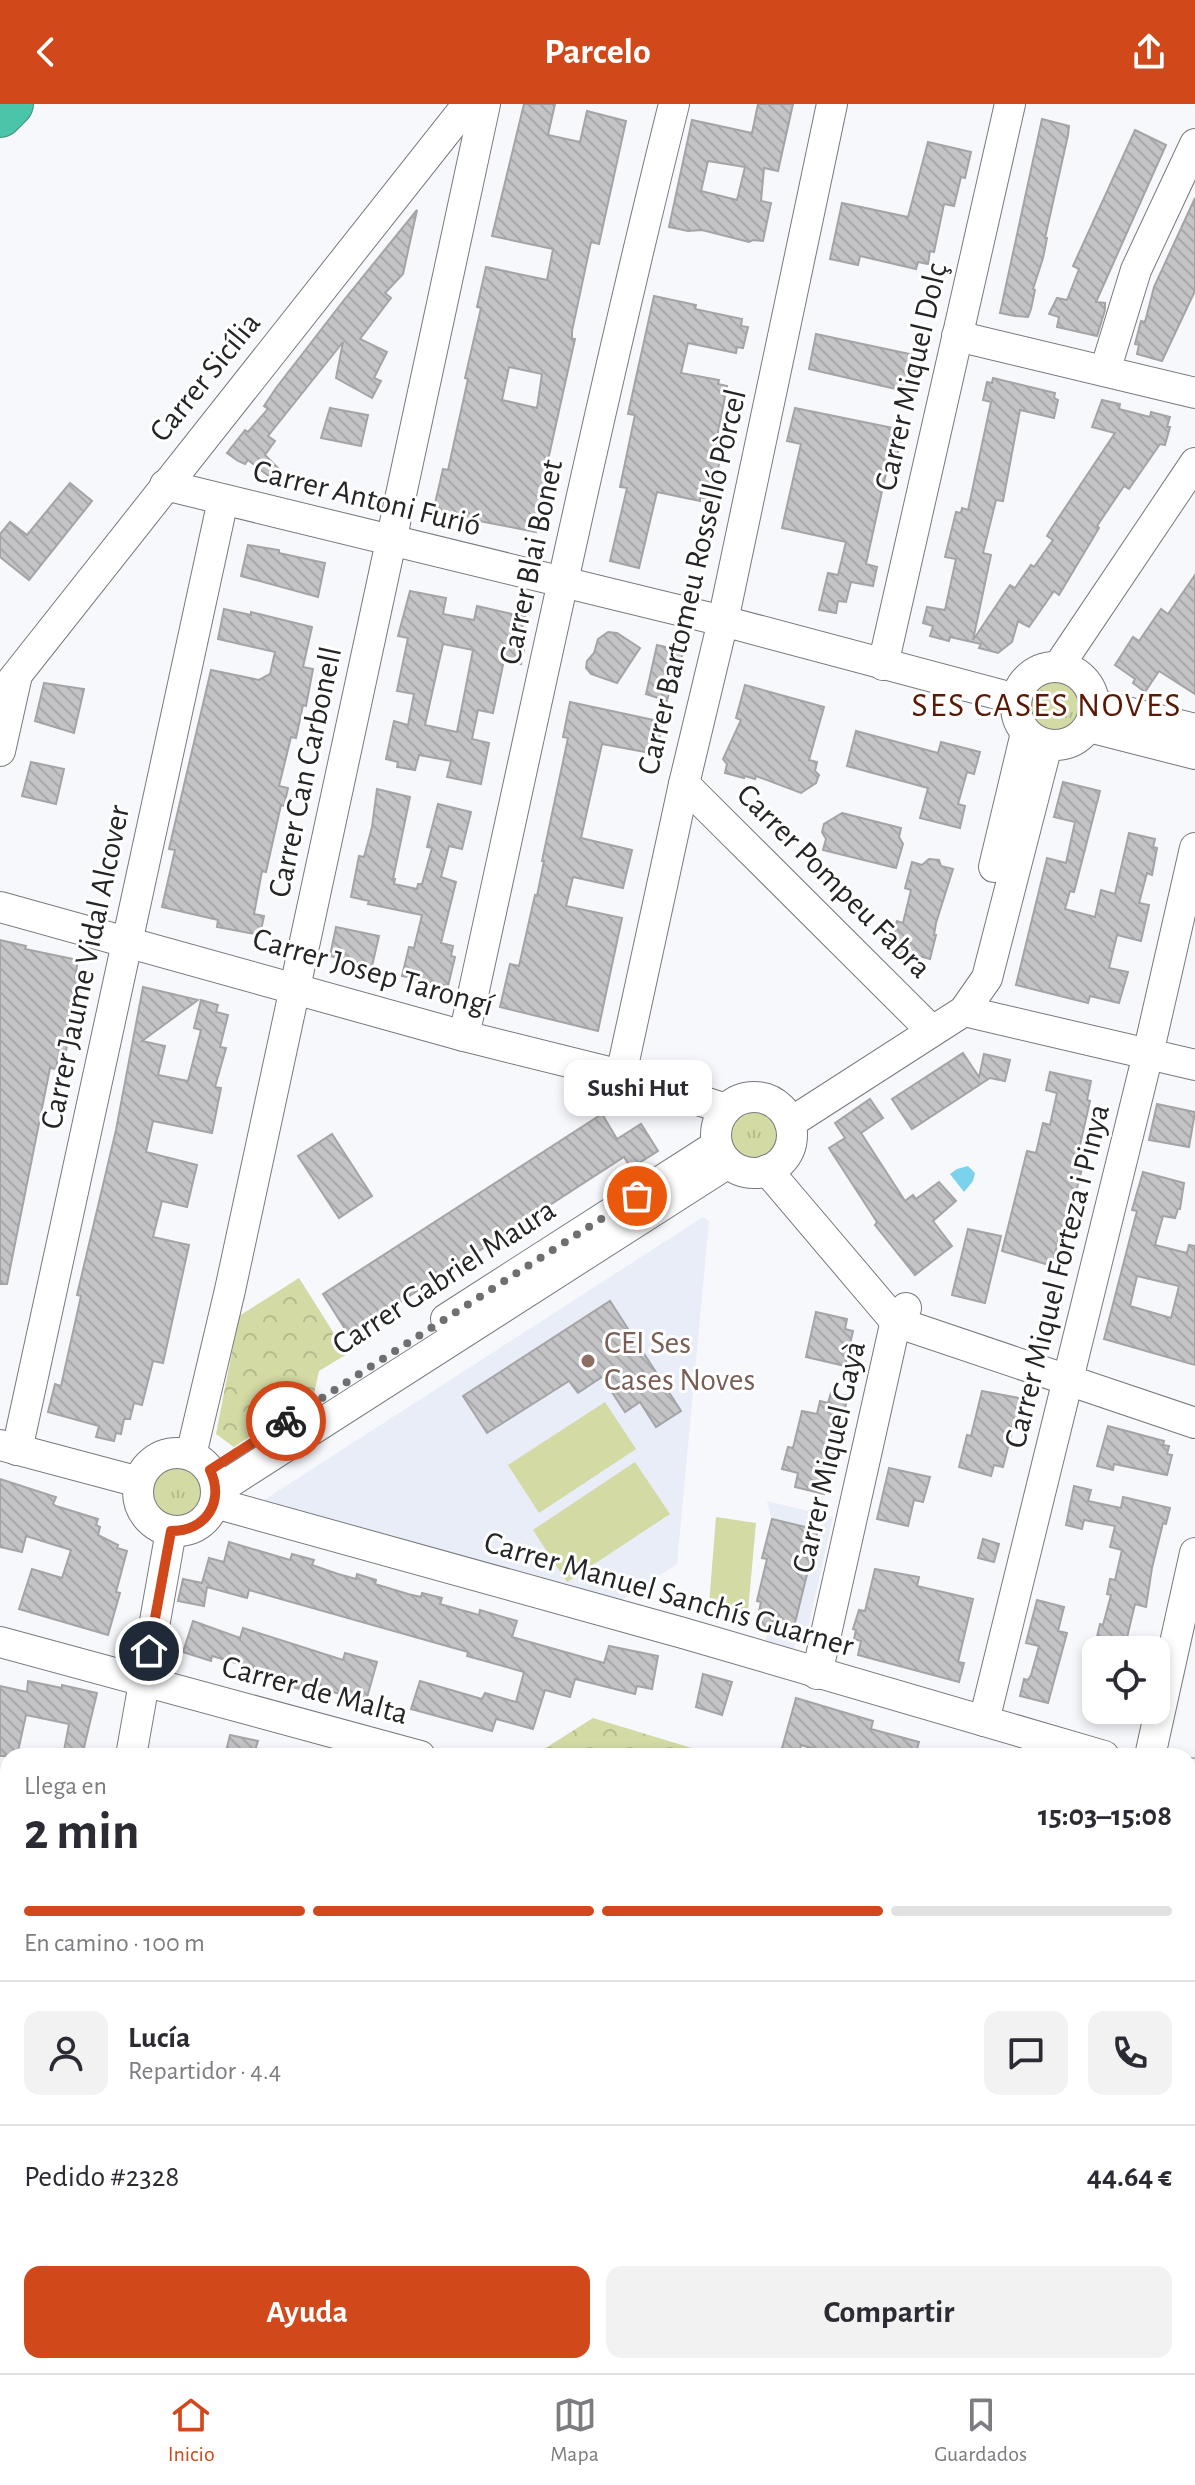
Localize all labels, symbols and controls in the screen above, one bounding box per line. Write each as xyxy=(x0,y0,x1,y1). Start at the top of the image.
icon: back xyxy=(24,30,68,74)
icon: share xyxy=(1127,30,1171,74)
text: Parcelo xyxy=(544,34,651,70)
street label: Carrer Miquel Dolç xyxy=(869,260,953,494)
street label: Carrer Sicília xyxy=(144,307,266,447)
street label: Carrer Bartomeu Rosselló Pòrcel xyxy=(632,386,752,778)
street label: Carrer Antoni Furió xyxy=(250,454,484,542)
street label: Carrer Blai Bonet xyxy=(494,457,568,667)
street label: Carrer Can Carbonell xyxy=(263,644,347,900)
district label: SES CASES NOVES xyxy=(912,689,1182,723)
street label: Carrer Pompeu Fabra xyxy=(731,778,937,984)
street label: Carrer Jaume Vidal Alcover xyxy=(35,801,135,1132)
street label: Carrer Josep Tarongí xyxy=(249,922,497,1022)
callout: Sushi Hut xyxy=(563,1060,711,1116)
text: Sushi Hut xyxy=(587,1075,689,1101)
street label: Carrer Miquel Forteza i Pinya xyxy=(999,1101,1115,1451)
pin xyxy=(603,1162,671,1230)
icon: bag xyxy=(615,1174,659,1218)
street label: Carrer Gabriel Maura xyxy=(327,1193,561,1361)
place label: CEI Ses Cases Noves xyxy=(604,1327,755,1396)
street label: Carrer Miquel Gayà xyxy=(787,1338,871,1576)
marker: CEI Ses Cases Noves xyxy=(579,1352,597,1370)
courier xyxy=(246,1381,326,1461)
icon: bike xyxy=(264,1399,308,1443)
street label: Carrer Manuel Sanchís Guarner xyxy=(481,1526,858,1662)
pin xyxy=(115,1617,183,1685)
icon: home xyxy=(127,1629,171,1673)
map controls xyxy=(1082,1636,1170,1724)
button: locate xyxy=(1082,1636,1170,1724)
street label: Carrer de Malta xyxy=(218,1650,412,1730)
text: Llega en xyxy=(24,1773,107,1799)
text: 15:03–15:08 xyxy=(1038,1801,1172,1831)
text: 2 min xyxy=(24,1806,139,1858)
text: En camino · 100 m xyxy=(24,1930,205,1956)
button: person xyxy=(24,2011,108,2095)
button: chat xyxy=(984,2011,1068,2095)
button: phone xyxy=(1088,2011,1172,2095)
text: Lucía xyxy=(128,2023,190,2053)
text: Repartidor · 4.4 xyxy=(128,2058,281,2084)
text: Pedido #2328 xyxy=(24,2162,180,2192)
text: 44.64 € xyxy=(1087,2162,1172,2192)
button: Ayuda xyxy=(24,2266,590,2358)
button: Compartir xyxy=(606,2266,1172,2358)
tab: Inicio xyxy=(168,2393,215,2467)
tab: Mapa xyxy=(550,2393,599,2467)
tab: Guardados xyxy=(934,2393,1027,2467)

